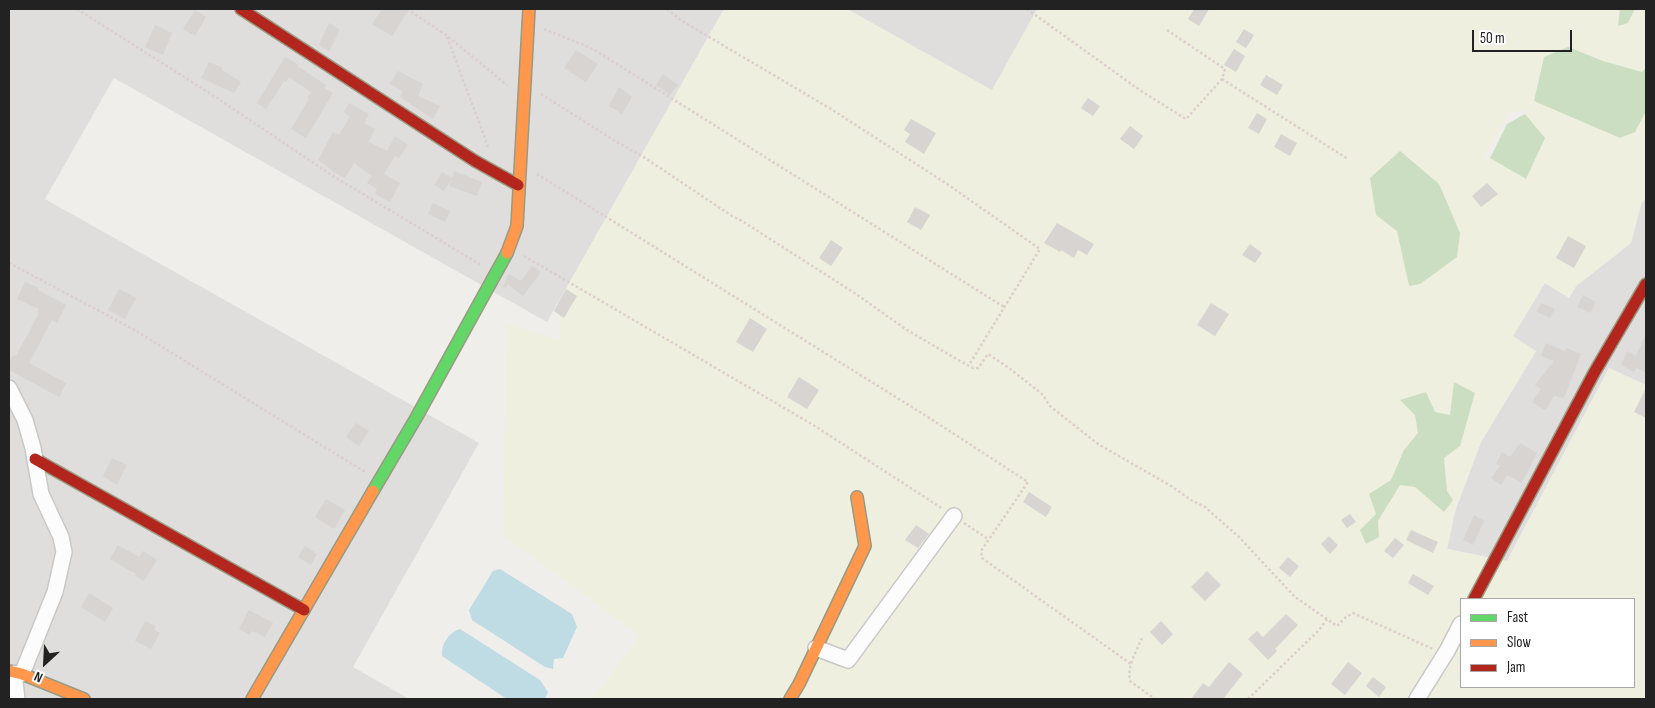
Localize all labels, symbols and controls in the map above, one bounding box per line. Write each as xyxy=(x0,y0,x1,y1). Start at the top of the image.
scale bar xyxy=(1475,20,1575,52)
text: 50 m xyxy=(1480,29,1505,48)
legend xyxy=(1460,598,1635,688)
text: Fast xyxy=(1507,608,1528,627)
text: Slow xyxy=(1507,633,1531,652)
north arrow xyxy=(20,638,70,688)
text: Jam xyxy=(1507,658,1525,677)
text: N xyxy=(31,668,45,686)

